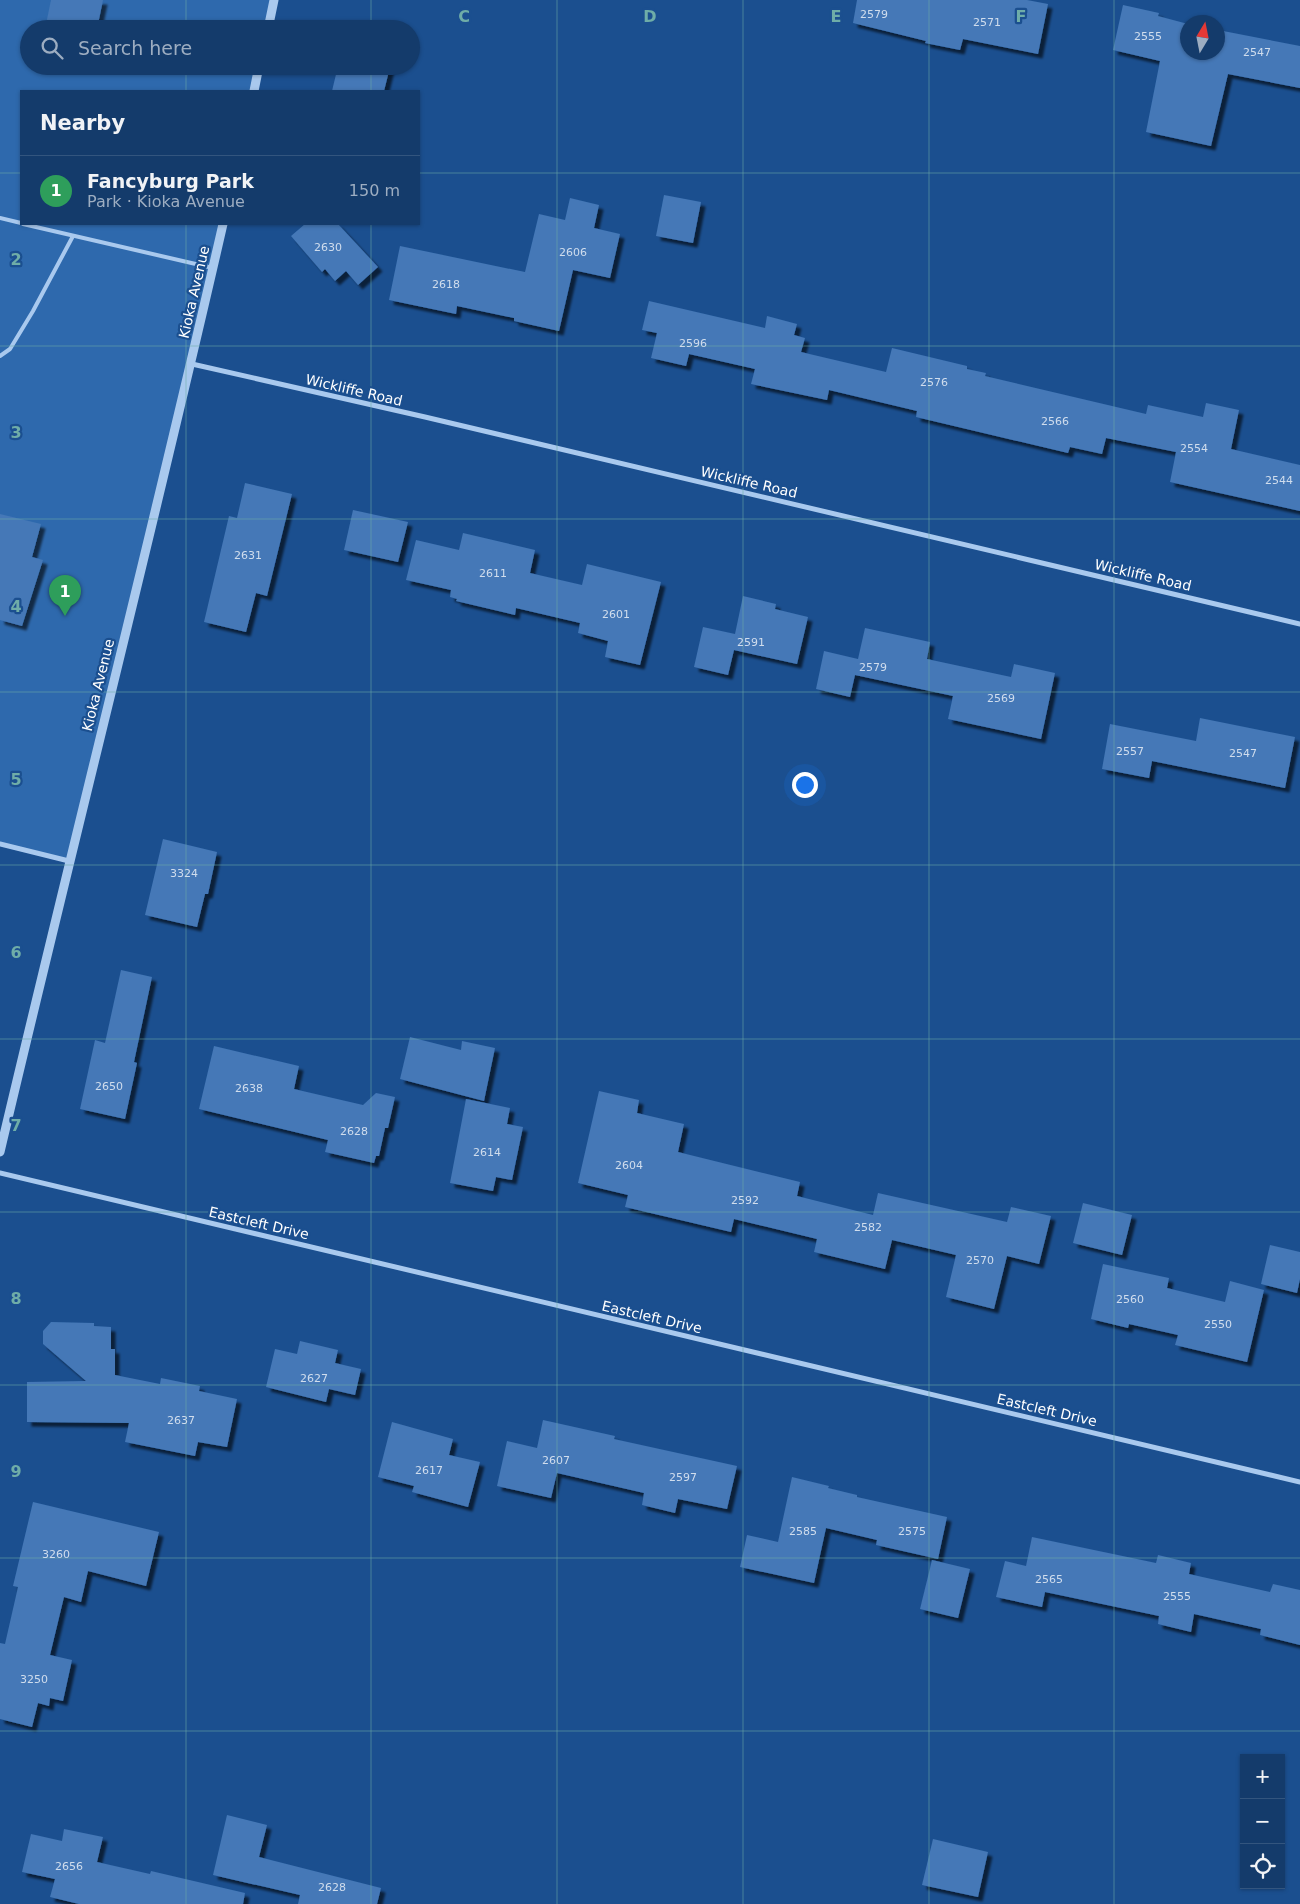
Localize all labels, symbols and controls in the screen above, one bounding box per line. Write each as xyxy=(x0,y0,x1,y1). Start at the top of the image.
text: C xyxy=(458,7,470,26)
text: D xyxy=(643,7,657,26)
text: E xyxy=(831,7,841,26)
text: F xyxy=(1016,7,1026,26)
house number: 2579 xyxy=(860,8,888,21)
north arrow xyxy=(1180,15,1225,60)
house number: 2571 xyxy=(973,16,1001,29)
search box xyxy=(20,20,420,75)
house number: 2555 xyxy=(1134,30,1162,43)
icon: search xyxy=(38,34,66,62)
text: Search here xyxy=(78,37,192,59)
house number: 2547 xyxy=(1243,46,1271,59)
text: Nearby xyxy=(40,111,125,135)
text: Fancyburg Park xyxy=(87,170,254,192)
text: 1 xyxy=(50,181,62,200)
text: 150 m xyxy=(349,181,400,200)
text: Park · Kioka Avenue xyxy=(87,192,245,211)
house number: 2630 xyxy=(314,241,342,254)
street label: Kioka Avenue xyxy=(176,244,212,340)
house number: 2606 xyxy=(559,246,587,259)
text: 2 xyxy=(10,250,22,269)
house number: 2618 xyxy=(432,278,460,291)
house number: 2596 xyxy=(679,337,707,350)
street label: Wickliffe Road xyxy=(304,371,404,409)
house number: 2576 xyxy=(920,376,948,389)
house number: 2566 xyxy=(1041,415,1069,428)
text: 3 xyxy=(10,423,22,442)
house number: 2554 xyxy=(1180,442,1208,455)
street label: Wickliffe Road xyxy=(699,463,799,501)
house number: 2544 xyxy=(1265,474,1293,487)
house number: 2631 xyxy=(234,549,262,562)
street label: Wickliffe Road xyxy=(1093,556,1193,594)
house number: 2611 xyxy=(479,567,507,580)
pin: 1 xyxy=(49,575,81,616)
text: 4 xyxy=(10,597,22,616)
house number: 2601 xyxy=(602,608,630,621)
house number: 2591 xyxy=(737,636,765,649)
street label: Kioka Avenue xyxy=(79,637,117,733)
house number: 2579 xyxy=(859,661,887,674)
house number: 2569 xyxy=(987,692,1015,705)
house number: 2557 xyxy=(1116,745,1144,758)
house number: 2547 xyxy=(1229,747,1257,760)
text: 5 xyxy=(10,770,22,789)
your location xyxy=(792,772,818,798)
house number: 3324 xyxy=(170,867,198,880)
text: 6 xyxy=(10,943,22,962)
house number: 2650 xyxy=(95,1080,123,1093)
house number: 2638 xyxy=(235,1082,263,1095)
text: 7 xyxy=(10,1116,22,1135)
house number: 2628 xyxy=(340,1125,368,1138)
house number: 2614 xyxy=(473,1146,501,1159)
house number: 2604 xyxy=(615,1159,643,1172)
house number: 2592 xyxy=(731,1194,759,1207)
street label: Eastcleft Drive xyxy=(207,1204,311,1242)
house number: 2582 xyxy=(854,1221,882,1234)
house number: 2570 xyxy=(966,1254,994,1267)
text: 8 xyxy=(10,1289,22,1308)
house number: 2560 xyxy=(1116,1293,1144,1306)
street label: Eastcleft Drive xyxy=(600,1298,704,1336)
house number: 2550 xyxy=(1204,1318,1232,1331)
house number: 2627 xyxy=(300,1372,328,1385)
street label: Eastcleft Drive xyxy=(995,1391,1099,1429)
house number: 2637 xyxy=(167,1414,195,1427)
house number: 2607 xyxy=(542,1454,570,1467)
text: 9 xyxy=(10,1462,22,1481)
house number: 2617 xyxy=(415,1464,443,1477)
house number: 2597 xyxy=(669,1471,697,1484)
house number: 2585 xyxy=(789,1525,817,1538)
house number: 2575 xyxy=(898,1525,926,1538)
house number: 3260 xyxy=(42,1548,70,1561)
house number: 2565 xyxy=(1035,1573,1063,1586)
house number: 2555 xyxy=(1163,1590,1191,1603)
house number: 3250 xyxy=(20,1673,48,1686)
map controls xyxy=(1240,1754,1285,1889)
button: + xyxy=(1240,1754,1285,1799)
button: − xyxy=(1240,1799,1285,1844)
button: locate xyxy=(1240,1844,1285,1889)
house number: 2656 xyxy=(55,1860,83,1873)
house number: 2628 xyxy=(318,1881,346,1894)

